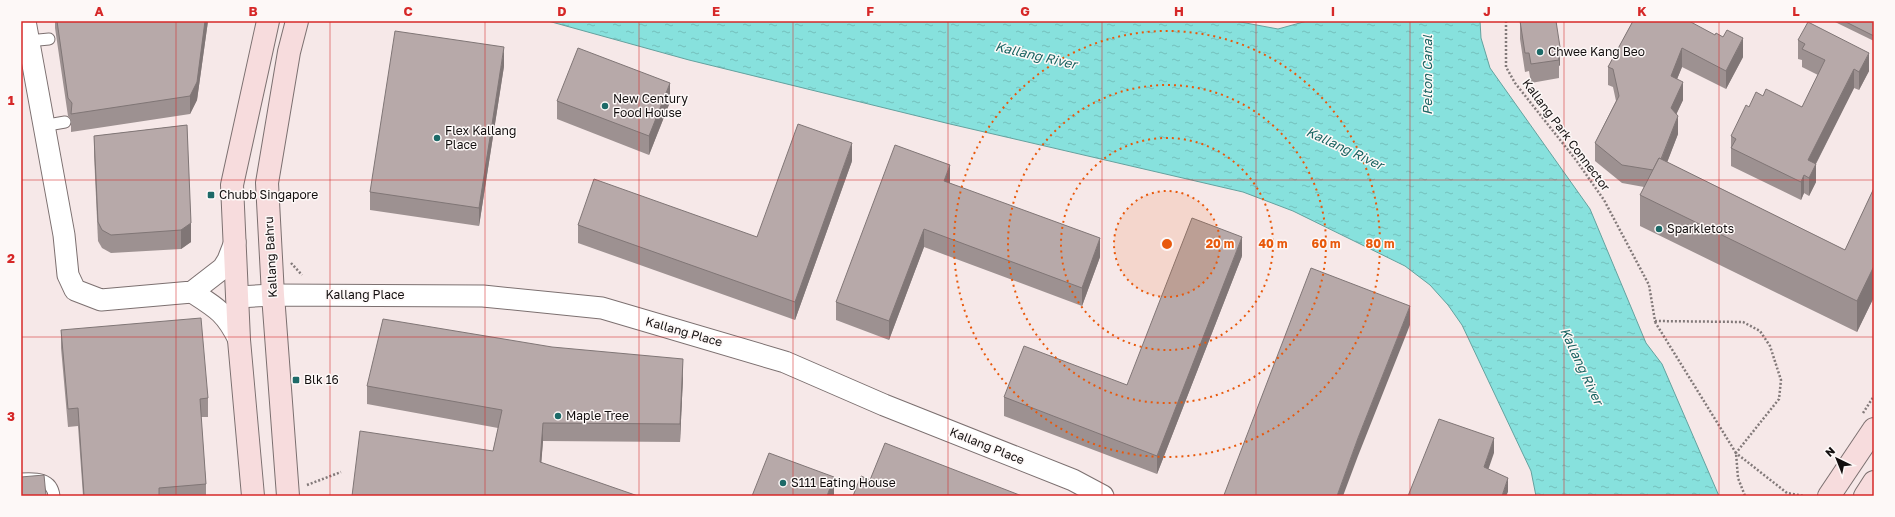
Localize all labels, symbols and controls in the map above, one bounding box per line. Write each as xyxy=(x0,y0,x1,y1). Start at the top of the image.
text: A xyxy=(94,3,104,19)
text: B xyxy=(248,3,258,19)
text: C xyxy=(403,3,413,19)
text: D xyxy=(557,3,567,19)
text: E xyxy=(712,3,720,19)
text: F xyxy=(866,3,874,19)
text: G xyxy=(1020,3,1030,19)
text: H xyxy=(1174,3,1184,19)
text: I xyxy=(1331,3,1335,19)
text: J xyxy=(1483,3,1491,19)
text: K xyxy=(1637,3,1647,19)
text: L xyxy=(1792,3,1800,19)
water label: Pelton Canal xyxy=(1419,34,1435,115)
water label: Kallang River xyxy=(994,38,1080,73)
place label: Chwee Kang Beo xyxy=(1548,44,1645,59)
marker: Chwee Kang Beo xyxy=(1535,47,1545,57)
street label: Kallang Park Connector xyxy=(1519,76,1614,194)
place label: New Century Food House xyxy=(613,91,688,120)
text: 1 xyxy=(8,92,15,108)
marker: New Century Food House xyxy=(600,101,610,111)
place label: Flex Kallang Place xyxy=(445,123,516,152)
water label: Kallang River xyxy=(1304,123,1388,174)
marker: Flex Kallang Place xyxy=(432,133,442,143)
place label: Chubb Singapore xyxy=(219,187,318,202)
marker: Chubb Singapore xyxy=(206,190,216,200)
street label: Kallang Bahru xyxy=(261,216,280,298)
place label: Sparkletots xyxy=(1667,221,1734,236)
marker: Sparkletots xyxy=(1654,224,1664,234)
text: 20 m xyxy=(1206,236,1234,251)
text: 40 m xyxy=(1259,236,1287,251)
text: 60 m xyxy=(1312,236,1340,251)
text: 80 m xyxy=(1366,236,1394,251)
centre of rings xyxy=(1160,237,1174,251)
text: 2 xyxy=(7,250,15,266)
street label: Kallang Place xyxy=(325,287,405,302)
street label: Kallang Place xyxy=(644,313,724,350)
water label: Kallang River xyxy=(1557,325,1608,409)
place label: Blk 16 xyxy=(304,372,339,387)
marker: Blk 16 xyxy=(291,375,301,385)
text: 3 xyxy=(7,408,15,424)
place label: Maple Tree xyxy=(566,408,629,423)
marker: Maple Tree xyxy=(553,411,563,421)
street label: Kallang Place xyxy=(948,424,1027,467)
north arrow xyxy=(1817,439,1857,479)
text: N xyxy=(1822,444,1837,459)
place label: S111 Eating House xyxy=(791,475,896,490)
marker: S111 Eating House xyxy=(778,478,788,488)

